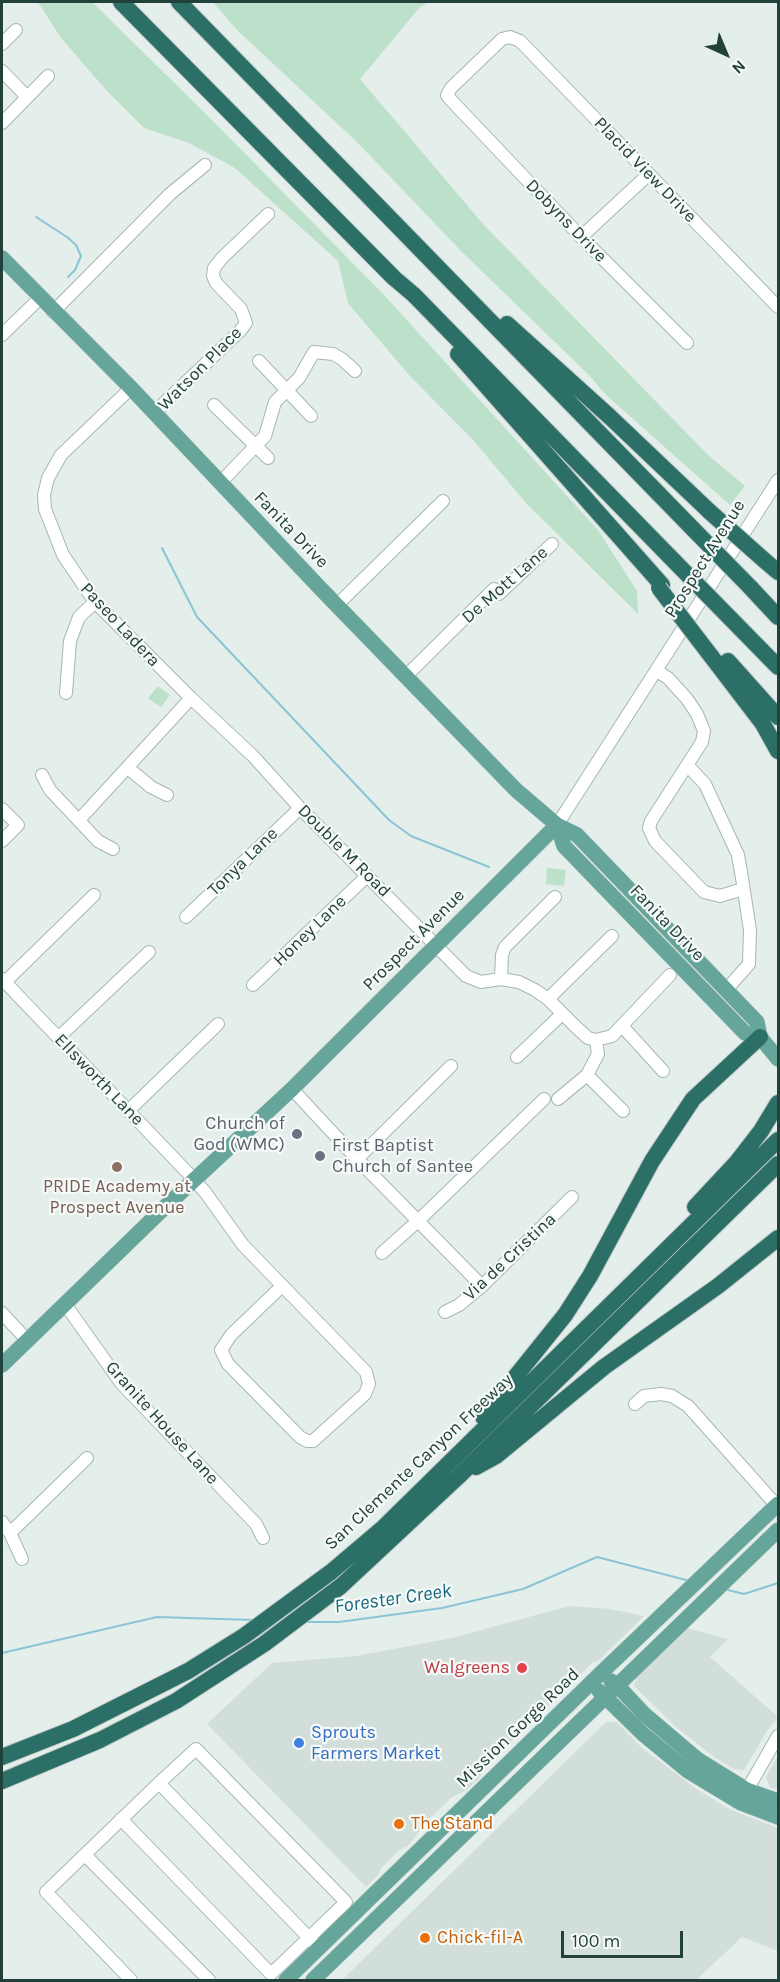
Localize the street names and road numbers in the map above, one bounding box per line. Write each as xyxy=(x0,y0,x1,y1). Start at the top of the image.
street label: Placid View Drive xyxy=(589,113,701,227)
street label: Dobyns Drive xyxy=(521,175,611,267)
street label: Watson Place xyxy=(153,322,247,416)
street label: Fanita Drive xyxy=(249,487,333,573)
street label: Prospect Avenue xyxy=(660,496,750,622)
street label: De Mott Lane xyxy=(458,542,552,628)
street label: Paseo Ladera xyxy=(76,578,164,672)
street label: Double M Road xyxy=(293,800,395,902)
street label: Tonya Lane xyxy=(203,823,283,901)
street label: Fanita Drive xyxy=(625,880,709,966)
street label: Prospect Avenue xyxy=(359,885,469,995)
street label: Honey Lane xyxy=(269,891,351,971)
street label: Ellsworth Lane xyxy=(50,1030,148,1130)
street label: Via de Cristina xyxy=(459,1208,561,1306)
street label: Granite House Lane xyxy=(101,1357,223,1489)
street label: San Clemente Canyon Freeway xyxy=(320,1369,518,1555)
street label: Mission Gorge Road xyxy=(452,1664,584,1792)

